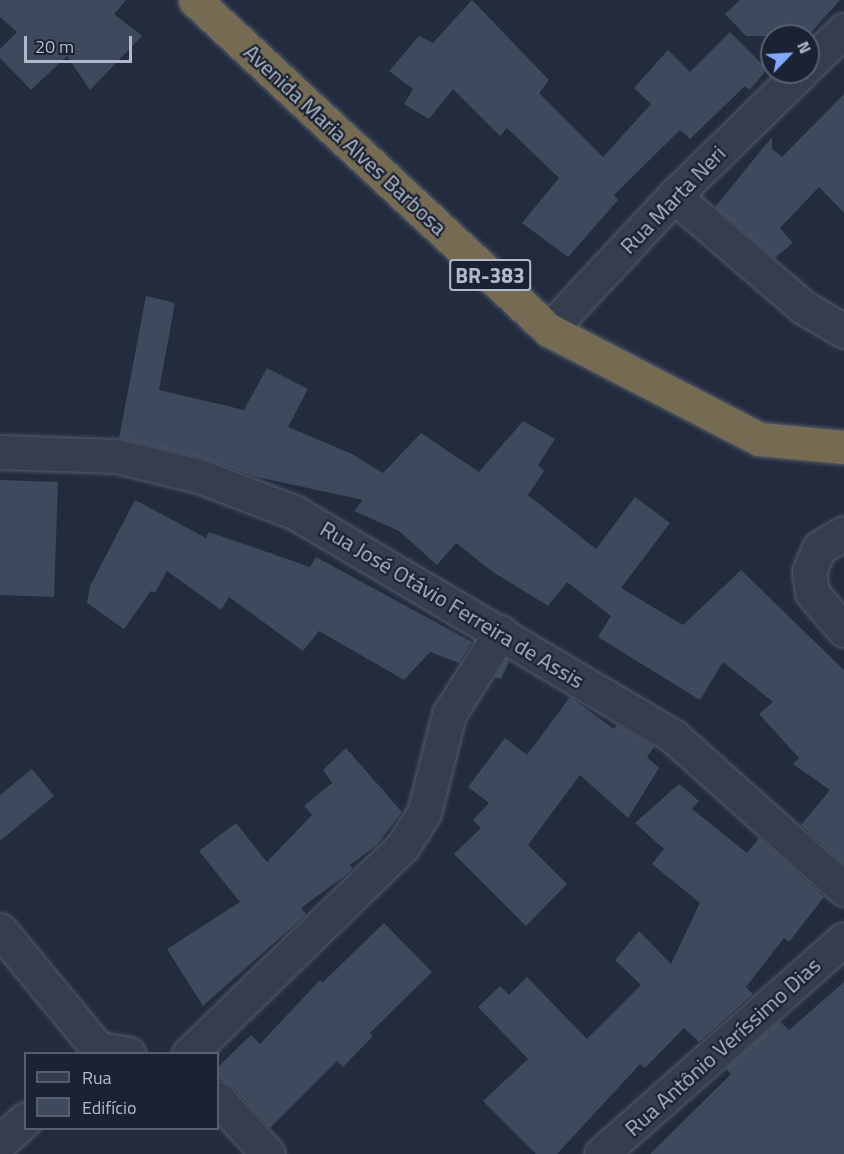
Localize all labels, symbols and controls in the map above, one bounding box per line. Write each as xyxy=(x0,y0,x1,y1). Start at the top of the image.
scale bar xyxy=(27,24,135,62)
north arrow xyxy=(760,24,820,84)
text: 20 m xyxy=(35,33,74,60)
text: N xyxy=(791,37,818,57)
street label: Avenida Maria Alves Barbosa xyxy=(238,39,452,241)
street label: Rua Marta Neri xyxy=(615,140,731,260)
road number: BR-383 xyxy=(448,257,532,293)
street label: Rua José Otávio Ferreira de Assis xyxy=(315,516,589,694)
street label: Rua Antônio Veríssimo Dias xyxy=(620,952,826,1142)
legend xyxy=(24,1052,219,1130)
text: Rua xyxy=(82,1064,112,1091)
text: Edifício xyxy=(82,1094,136,1121)

